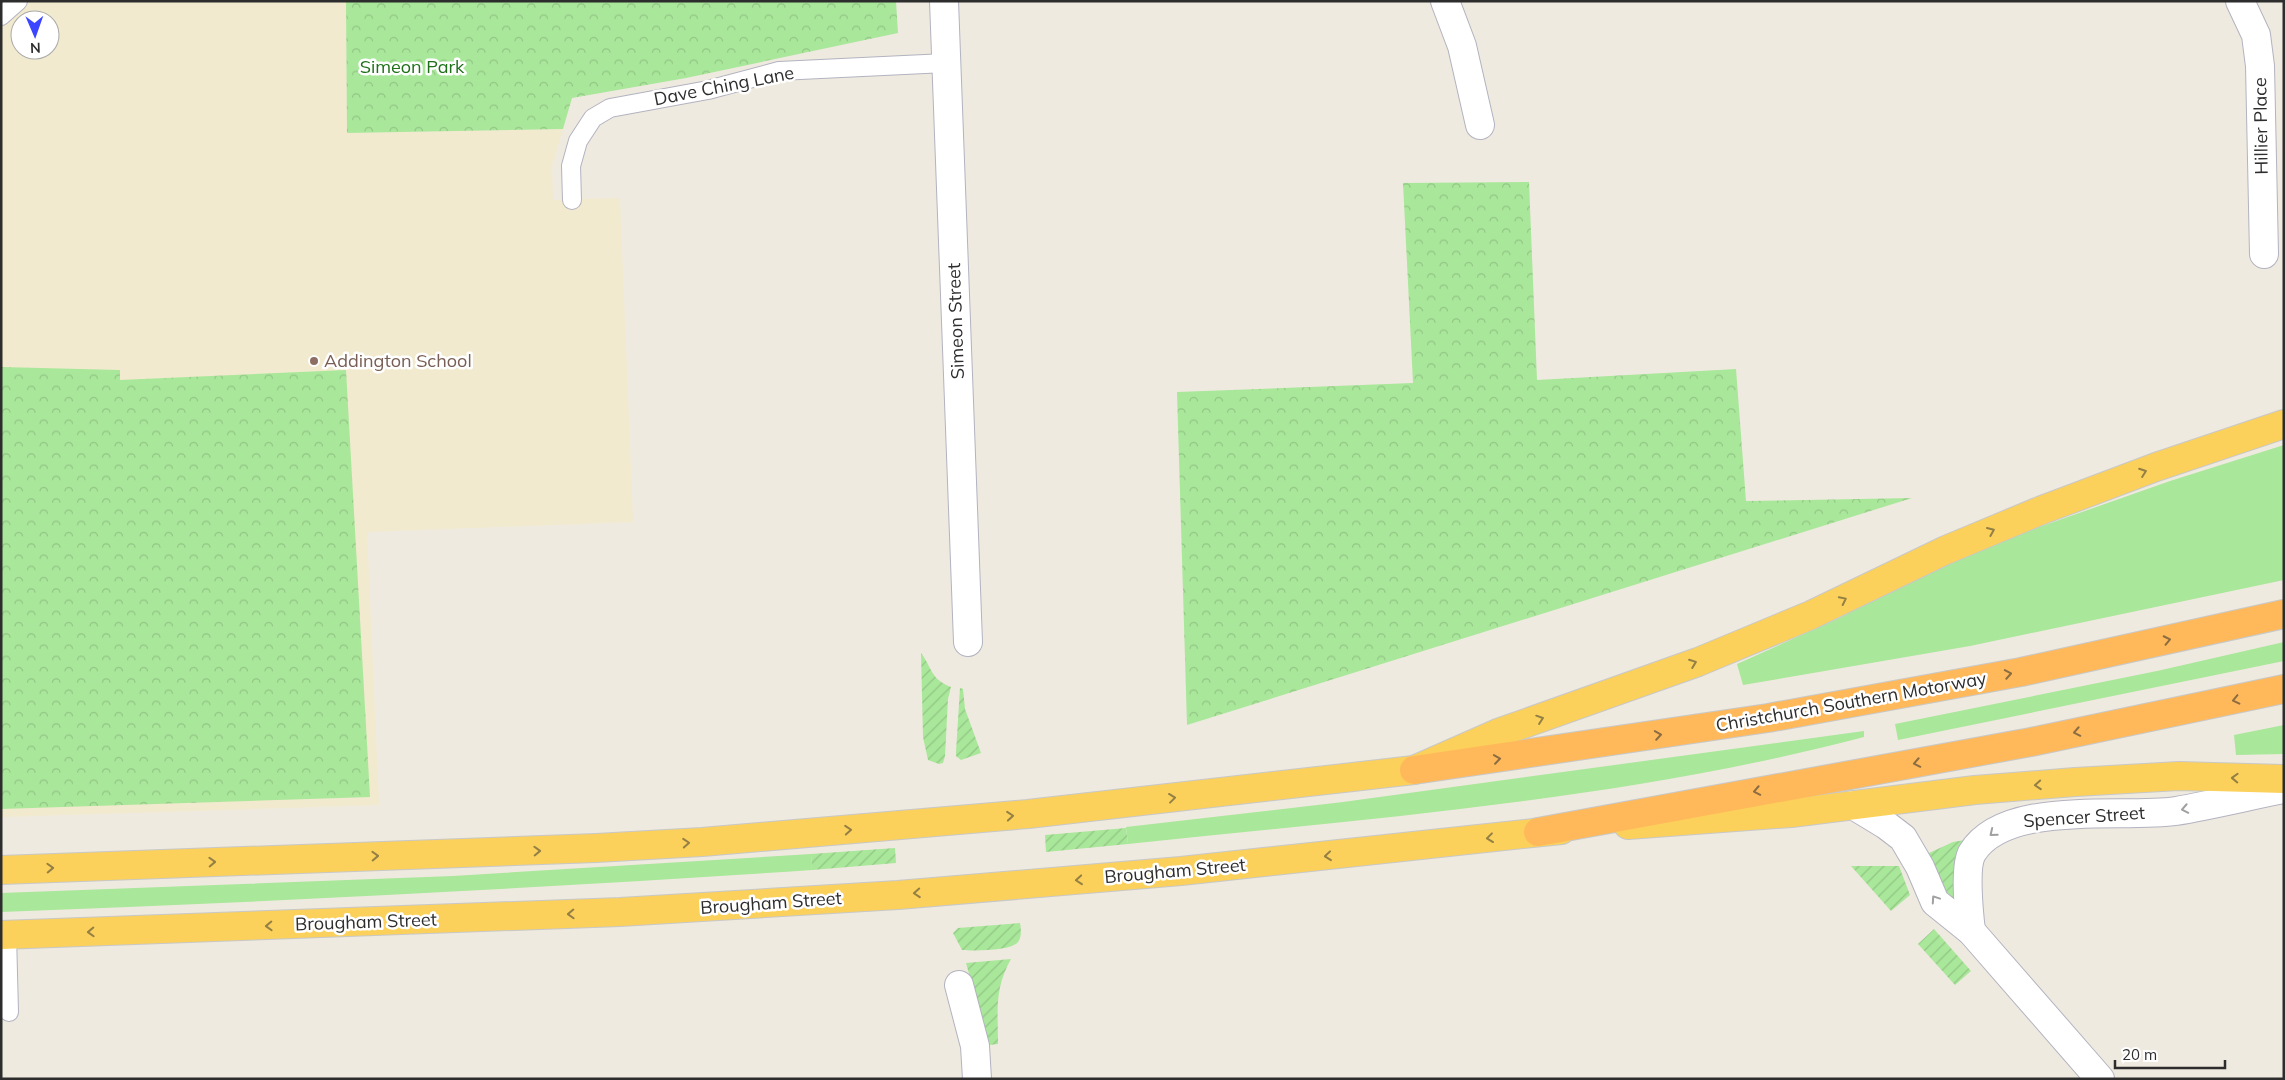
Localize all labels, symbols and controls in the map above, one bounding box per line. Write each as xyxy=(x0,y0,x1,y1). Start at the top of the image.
north arrow xyxy=(10,10,60,60)
text: N xyxy=(30,39,41,57)
park label: Simeon Park xyxy=(360,55,465,78)
street label: Dave Ching Lane xyxy=(652,61,796,110)
street label: Hillier Place xyxy=(2248,77,2273,175)
street label: Simeon Street xyxy=(942,262,969,380)
place label: Addington School xyxy=(324,349,472,372)
marker: Addington School xyxy=(308,355,320,367)
one-way arrow xyxy=(2138,468,2147,478)
one-way arrow xyxy=(1986,526,1995,537)
one-way arrow xyxy=(1837,596,1846,606)
one-way arrow xyxy=(2162,635,2171,646)
one-way arrow xyxy=(1688,659,1697,669)
street label: Christchurch Southern Motorway xyxy=(1714,666,1988,737)
one-way arrow xyxy=(2003,670,2012,680)
one-way arrow xyxy=(2232,694,2241,705)
one-way arrow xyxy=(1536,715,1544,725)
one-way arrow xyxy=(2073,727,2081,737)
one-way arrow xyxy=(1655,730,1663,741)
one-way arrow xyxy=(1494,754,1502,765)
one-way arrow xyxy=(1913,757,1922,767)
one-way arrow xyxy=(2231,772,2239,783)
one-way arrow xyxy=(2034,779,2042,790)
one-way arrow xyxy=(1753,785,1762,795)
one-way arrow xyxy=(1168,793,1176,804)
street label: Spencer Street xyxy=(2022,801,2146,832)
one-way arrow xyxy=(2180,803,2189,814)
one-way arrow xyxy=(1007,811,1015,822)
one-way arrow xyxy=(845,825,853,836)
one-way arrow xyxy=(1989,828,1998,837)
one-way arrow xyxy=(1485,832,1493,843)
one-way arrow xyxy=(683,837,691,848)
one-way arrow xyxy=(533,845,541,856)
one-way arrow xyxy=(1324,850,1332,861)
one-way arrow xyxy=(371,851,379,862)
street label: Brougham Street xyxy=(1103,853,1247,888)
one-way arrow xyxy=(209,857,217,867)
one-way arrow xyxy=(46,863,54,873)
one-way arrow xyxy=(1075,874,1083,885)
street label: Brougham Street xyxy=(699,886,843,919)
one-way arrow xyxy=(913,887,921,898)
one-way arrow xyxy=(1932,895,1942,904)
street label: Brougham Street xyxy=(295,908,437,935)
one-way arrow xyxy=(567,909,575,919)
one-way arrow xyxy=(265,920,273,931)
one-way arrow xyxy=(87,927,95,938)
scale bar xyxy=(2115,1038,2225,1070)
text: 20 m xyxy=(2122,1045,2157,1064)

